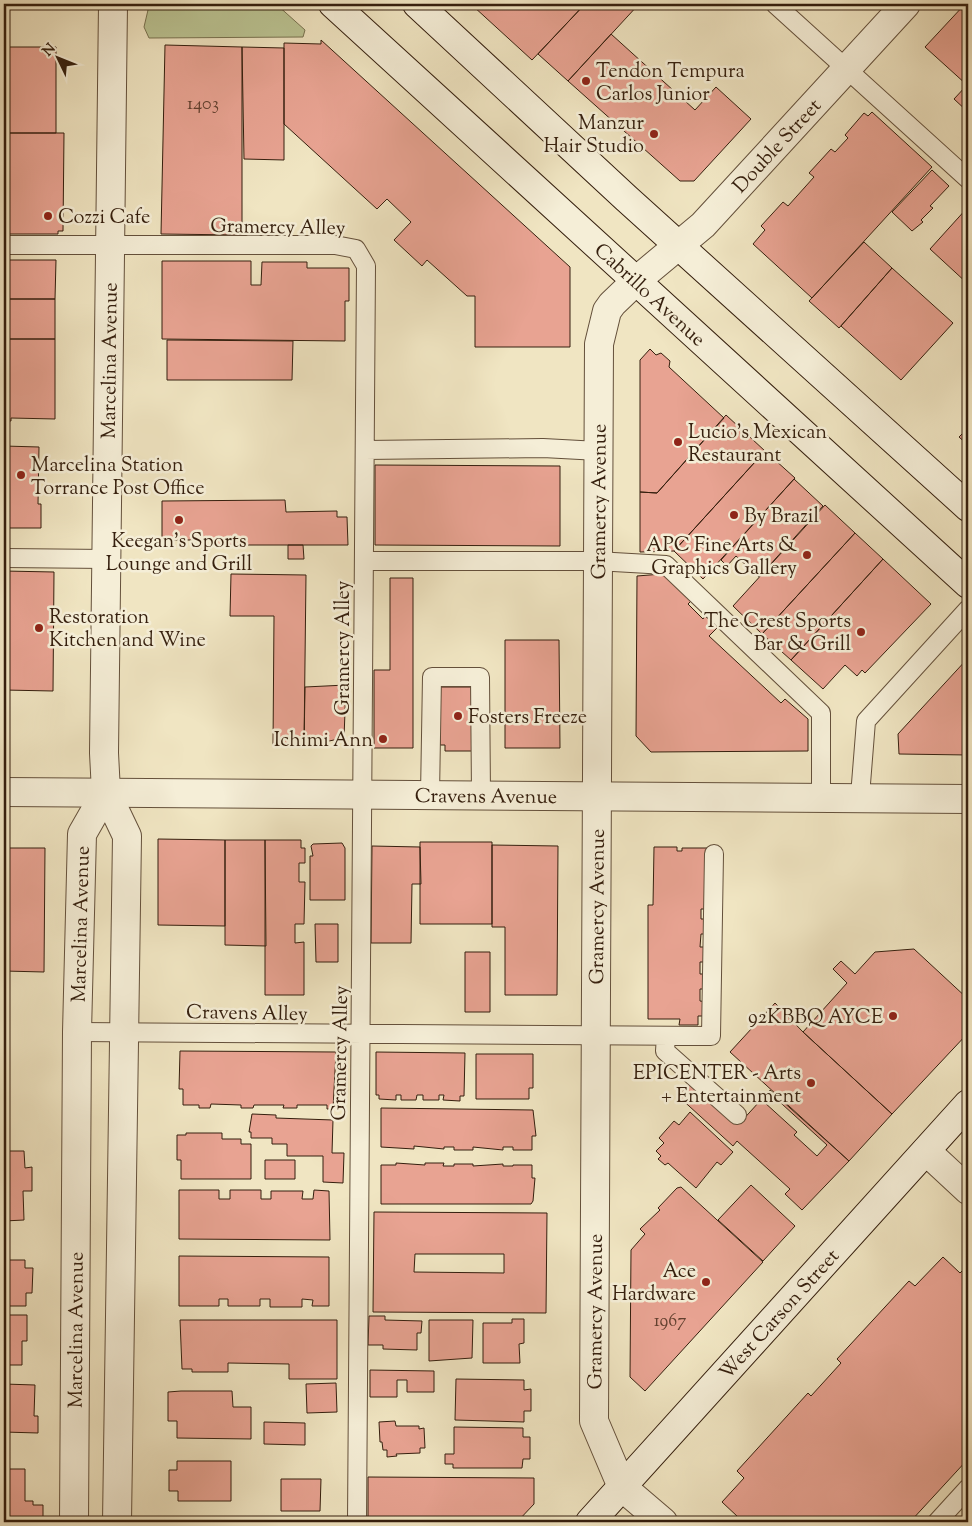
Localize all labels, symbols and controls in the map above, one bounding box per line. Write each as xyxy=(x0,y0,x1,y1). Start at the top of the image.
north arrow xyxy=(32,32,82,82)
text: N xyxy=(39,40,61,61)
place label: Tendon Tempura Carlos Junior xyxy=(596,58,745,110)
marker: Tendon Tempura Carlos Junior xyxy=(580,75,592,87)
house number: 1403 xyxy=(187,92,219,118)
street label: Double Street xyxy=(727,93,829,201)
place label: Manzur Hair Studio xyxy=(544,110,644,162)
marker: Manzur Hair Studio xyxy=(648,128,660,140)
place label: Cozzi Cafe xyxy=(58,204,150,233)
marker: Cozzi Cafe xyxy=(42,210,54,222)
street label: Gramercy Alley xyxy=(210,213,346,244)
street label: Cabrillo Avenue xyxy=(587,237,711,354)
street label: Marcelina Avenue xyxy=(96,282,127,439)
place label: Lucio's Mexican Restaurant xyxy=(688,419,827,471)
street label: Gramercy Avenue xyxy=(586,424,616,580)
marker: Lucio's Mexican Restaurant xyxy=(672,436,684,448)
place label: Marcelina Station Torrance Post Office xyxy=(31,452,205,504)
marker: Marcelina Station Torrance Post Office xyxy=(15,469,27,481)
place label: By Brazil xyxy=(744,503,819,532)
marker: By Brazil xyxy=(728,509,740,521)
marker: Keegan's Sports Lounge and Grill xyxy=(173,514,185,526)
place label: Keegan's Sports Lounge and Grill xyxy=(106,528,253,580)
place label: APC Fine Arts & Graphics Gallery xyxy=(646,532,797,584)
marker: APC Fine Arts & Graphics Gallery xyxy=(801,549,813,561)
street label: Gramercy Alley xyxy=(330,580,359,716)
place label: Restoration Kitchen and Wine xyxy=(49,604,206,656)
place label: The Crest Sports Bar & Grill xyxy=(704,608,851,660)
marker: Restoration Kitchen and Wine xyxy=(33,622,45,634)
marker: The Crest Sports Bar & Grill xyxy=(855,626,867,638)
place label: Fosters Freeze xyxy=(468,704,587,733)
marker: Fosters Freeze xyxy=(452,710,464,722)
place label: Ichimi Ann xyxy=(274,727,373,756)
marker: Ichimi Ann xyxy=(377,733,389,745)
street label: Cravens Avenue xyxy=(415,783,557,813)
street label: Gramercy Avenue xyxy=(584,829,614,985)
street label: Marcelina Avenue xyxy=(66,845,99,1003)
street label: Gramercy Alley xyxy=(326,985,357,1121)
street label: Cravens Alley xyxy=(186,999,308,1030)
place label: 92KBBQ AYCE xyxy=(748,1004,883,1033)
marker: 92KBBQ AYCE xyxy=(887,1010,899,1022)
place label: EPICENTER - Arts + Entertainment xyxy=(633,1060,801,1112)
marker: EPICENTER - Arts + Entertainment xyxy=(805,1077,817,1089)
street label: Gramercy Avenue xyxy=(582,1234,612,1390)
street label: West Carson Street xyxy=(713,1243,847,1387)
street label: Marcelina Avenue xyxy=(63,1252,93,1408)
place label: Ace Hardware xyxy=(612,1258,696,1310)
marker: Ace Hardware xyxy=(700,1276,712,1288)
house number: 1967 xyxy=(654,1309,686,1335)

